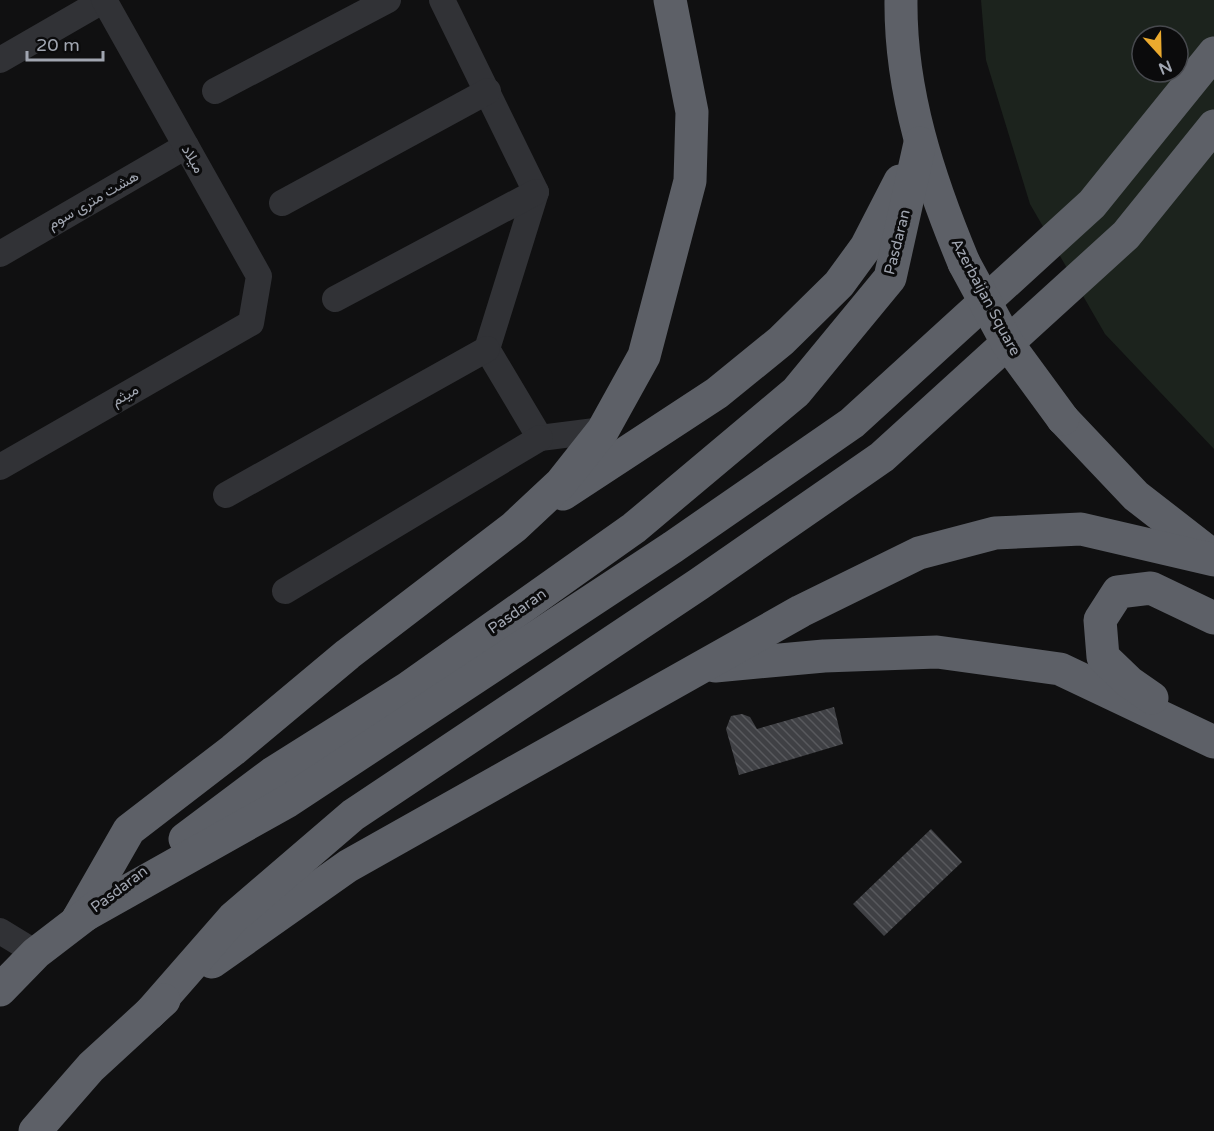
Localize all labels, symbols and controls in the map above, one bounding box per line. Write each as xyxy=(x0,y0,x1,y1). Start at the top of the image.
scale bar xyxy=(27,24,104,62)
north arrow xyxy=(1130,24,1190,84)
text: 20 m xyxy=(36,34,80,56)
text: N xyxy=(1156,55,1175,79)
street label: میلاد xyxy=(178,142,208,176)
street label: هشت متری سوم xyxy=(44,167,142,234)
street label: Pasdaran xyxy=(880,208,914,276)
street label: Azerbaijan Square xyxy=(948,235,1024,359)
street label: میثم xyxy=(108,380,142,411)
street label: Pasdaran xyxy=(485,585,549,637)
street label: Pasdaran xyxy=(87,862,151,916)

